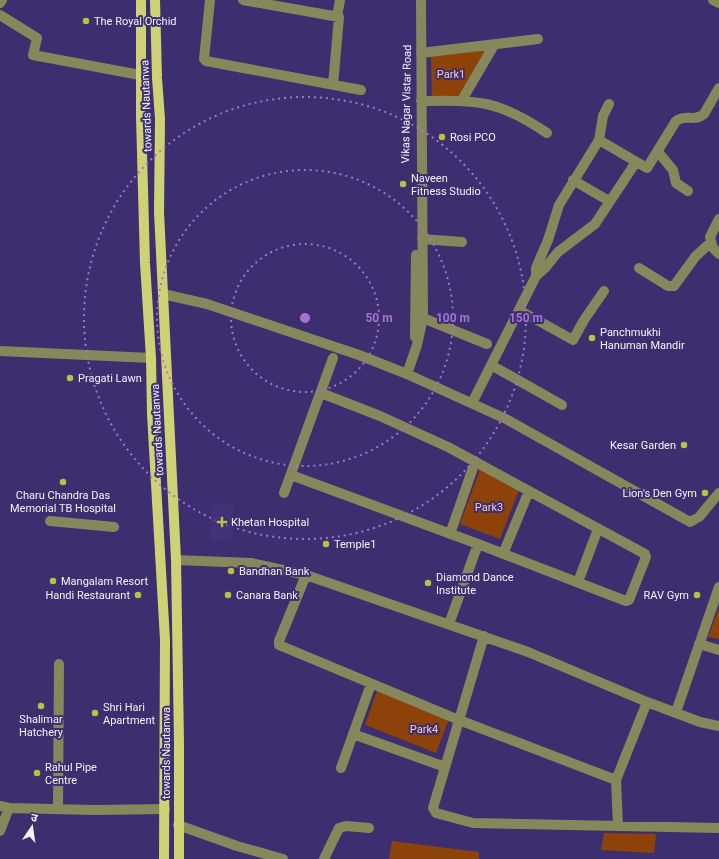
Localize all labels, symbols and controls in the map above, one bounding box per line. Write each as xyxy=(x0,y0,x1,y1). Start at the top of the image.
place label: The Royal Orchid xyxy=(94,15,177,28)
marker: The Royal Orchid xyxy=(81,16,91,26)
street label: Vikas Nagar Vistar Road xyxy=(399,45,414,163)
street label: towards Nautanwa xyxy=(138,60,155,152)
park label: Park1 xyxy=(437,68,465,81)
place label: Rosi PCO xyxy=(450,131,496,144)
marker: Rosi PCO xyxy=(437,132,447,142)
place label: Naveen Fitness Studio xyxy=(411,172,481,198)
marker: Naveen Fitness Studio xyxy=(398,179,408,189)
centre of rings xyxy=(298,311,312,325)
text: 50 m xyxy=(365,311,393,325)
text: 100 m xyxy=(436,311,470,325)
text: 150 m xyxy=(509,311,543,325)
place label: Panchmukhi Hanuman Mandir xyxy=(600,326,685,352)
marker: Panchmukhi Hanuman Mandir xyxy=(587,333,597,343)
place label: Pragati Lawn xyxy=(78,372,142,385)
marker: Pragati Lawn xyxy=(65,373,75,383)
street label: towards Nautanwa xyxy=(149,384,166,476)
place label: Kesar Garden xyxy=(610,439,676,452)
marker: Kesar Garden xyxy=(679,440,689,450)
marker: Charu Chandra Das Memorial TB Hospital xyxy=(58,477,68,487)
place label: Lion's Den Gym xyxy=(623,487,697,500)
marker: Lion's Den Gym xyxy=(700,488,710,498)
place label: Charu Chandra Das Memorial TB Hospital xyxy=(10,489,116,515)
park label: Park3 xyxy=(475,501,503,514)
marker: Khetan Hospital xyxy=(216,516,228,528)
place label: Khetan Hospital xyxy=(231,516,309,529)
place label: Temple1 xyxy=(334,538,376,551)
marker: Temple1 xyxy=(321,539,331,549)
place label: Bandhan Bank xyxy=(239,565,310,578)
marker: Bandhan Bank xyxy=(226,566,236,576)
place label: Diamond Dance Institute xyxy=(436,571,514,597)
place label: Mangalam Resort xyxy=(61,575,148,588)
marker: Mangalam Resort xyxy=(48,576,58,586)
marker: Diamond Dance Institute xyxy=(423,578,433,588)
place label: Handi Restaurant xyxy=(45,589,130,602)
place label: Canara Bank xyxy=(236,589,298,602)
place label: RAV Gym xyxy=(643,589,689,602)
marker: Handi Restaurant xyxy=(133,590,143,600)
marker: Canara Bank xyxy=(223,590,233,600)
marker: RAV Gym xyxy=(692,590,702,600)
marker: Shalimar Hatchery xyxy=(36,701,46,711)
place label: Shri Hari Apartment xyxy=(103,701,155,727)
street label: towards Nautanwa xyxy=(160,707,173,799)
marker: Shri Hari Apartment xyxy=(90,708,100,718)
place label: Shalimar Hatchery xyxy=(19,713,64,739)
park label: Park4 xyxy=(410,723,438,736)
place label: Rahul Pipe Centre xyxy=(45,761,97,787)
marker: Rahul Pipe Centre xyxy=(32,768,42,778)
north arrow xyxy=(12,807,52,847)
text: उ xyxy=(30,811,39,825)

